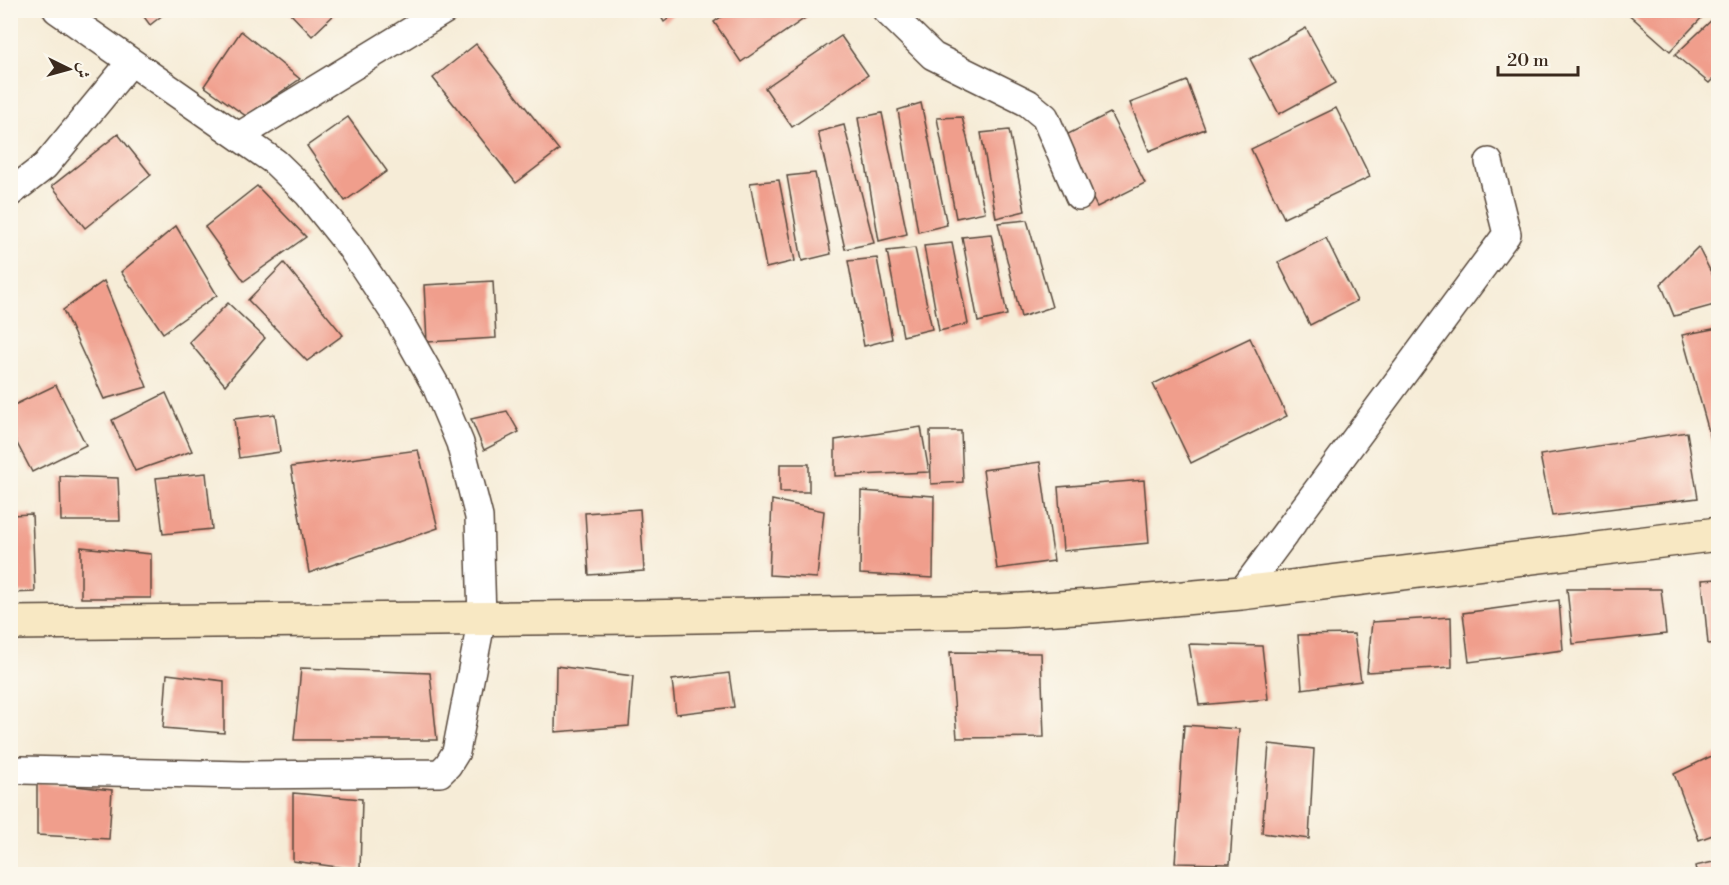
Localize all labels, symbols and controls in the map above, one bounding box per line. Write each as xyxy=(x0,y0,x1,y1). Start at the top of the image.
north arrow xyxy=(39,39,99,99)
scale bar xyxy=(1498,39,1578,77)
text: 20 m xyxy=(1507,49,1549,72)
text: ش xyxy=(72,61,94,79)

